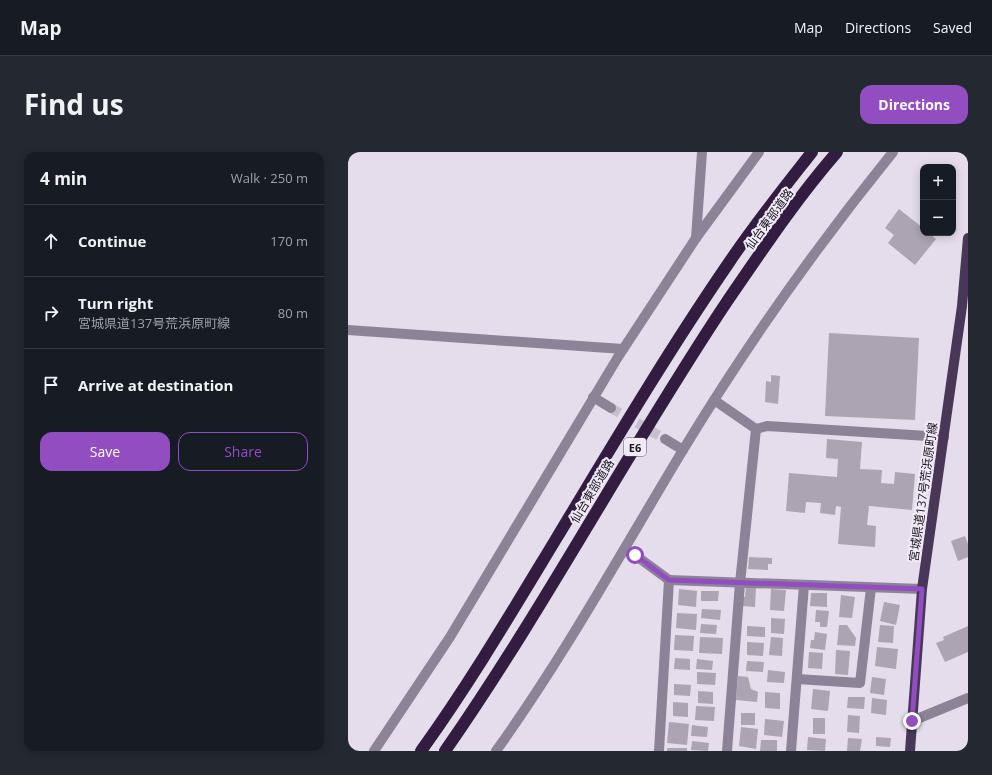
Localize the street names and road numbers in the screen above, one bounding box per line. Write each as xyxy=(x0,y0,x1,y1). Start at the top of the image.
street label: 仙台東部道路 xyxy=(741,185,797,253)
street label: 宮城県道137号荒浜原町線 xyxy=(905,421,941,563)
road number: E6 xyxy=(624,438,646,456)
street label: 仙台東部道路 xyxy=(566,456,618,526)

